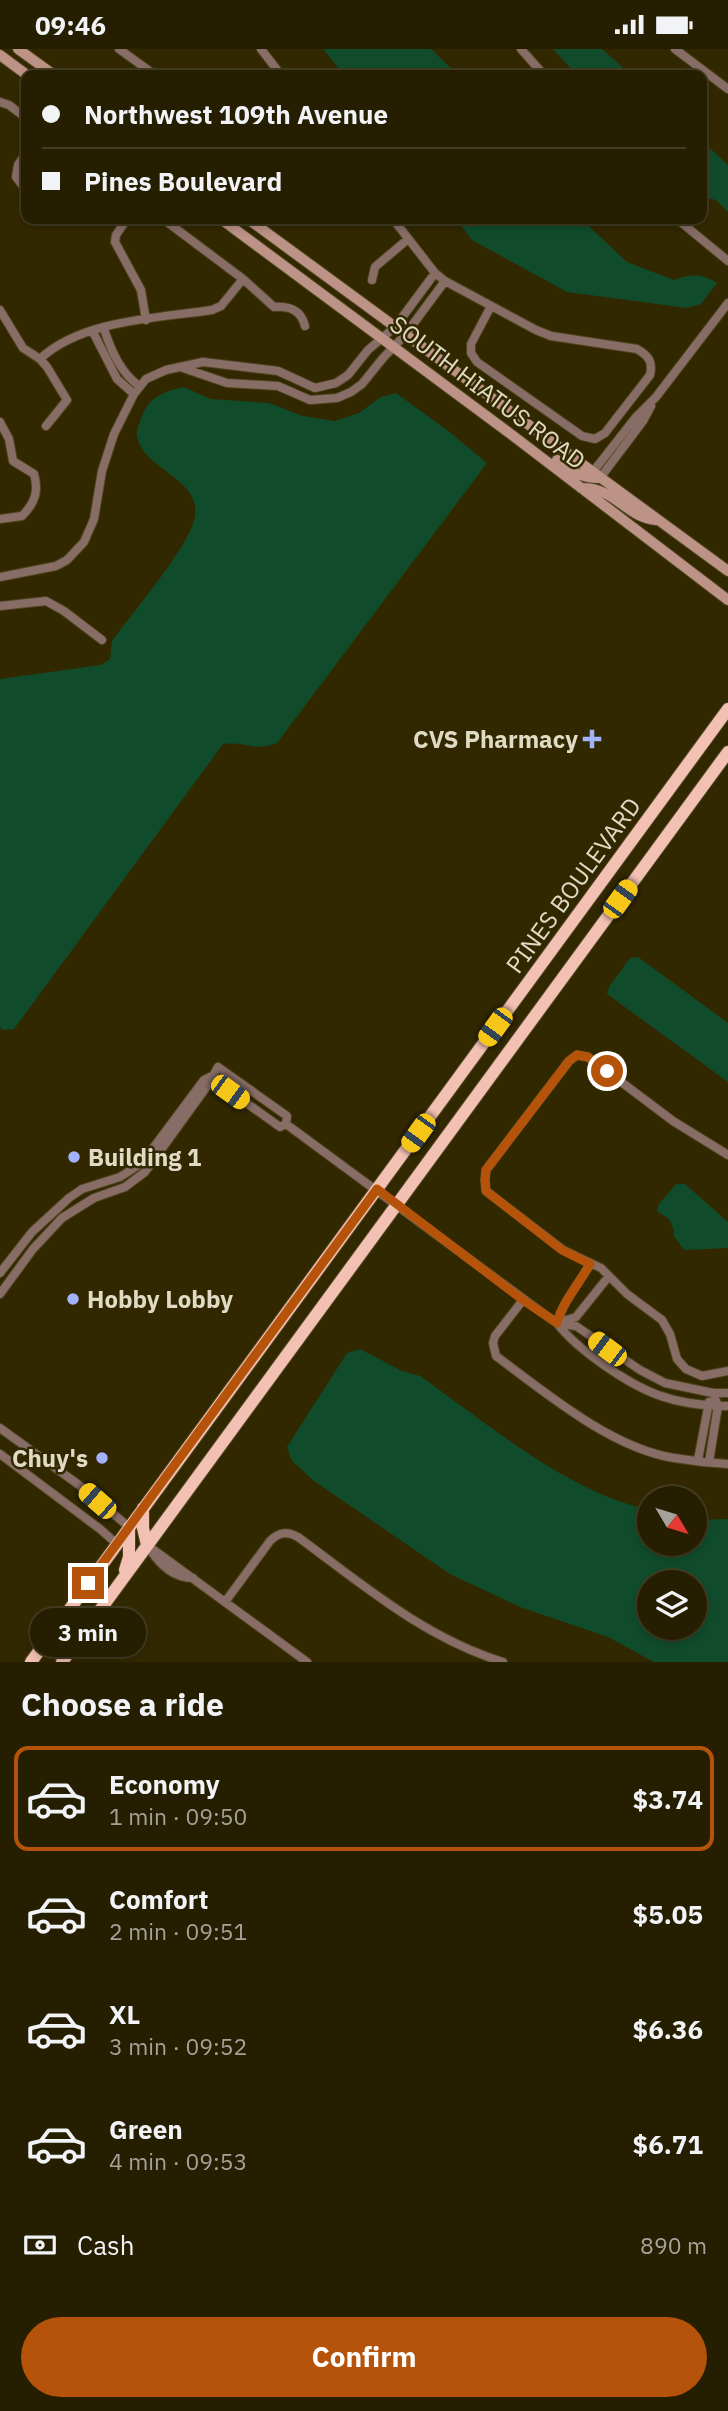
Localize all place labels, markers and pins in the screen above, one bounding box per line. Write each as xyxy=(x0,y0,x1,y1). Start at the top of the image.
place label: CVS Pharmacy xyxy=(413,723,578,755)
marker: CVS Pharmacy xyxy=(584,731,600,747)
place label: Building 1 xyxy=(88,1141,202,1173)
marker: Building 1 xyxy=(66,1149,82,1165)
place label: Hobby Lobby xyxy=(87,1283,233,1315)
marker: Hobby Lobby xyxy=(65,1291,81,1307)
place label: Chuy's xyxy=(12,1442,88,1474)
marker: Chuy's xyxy=(94,1450,110,1466)

